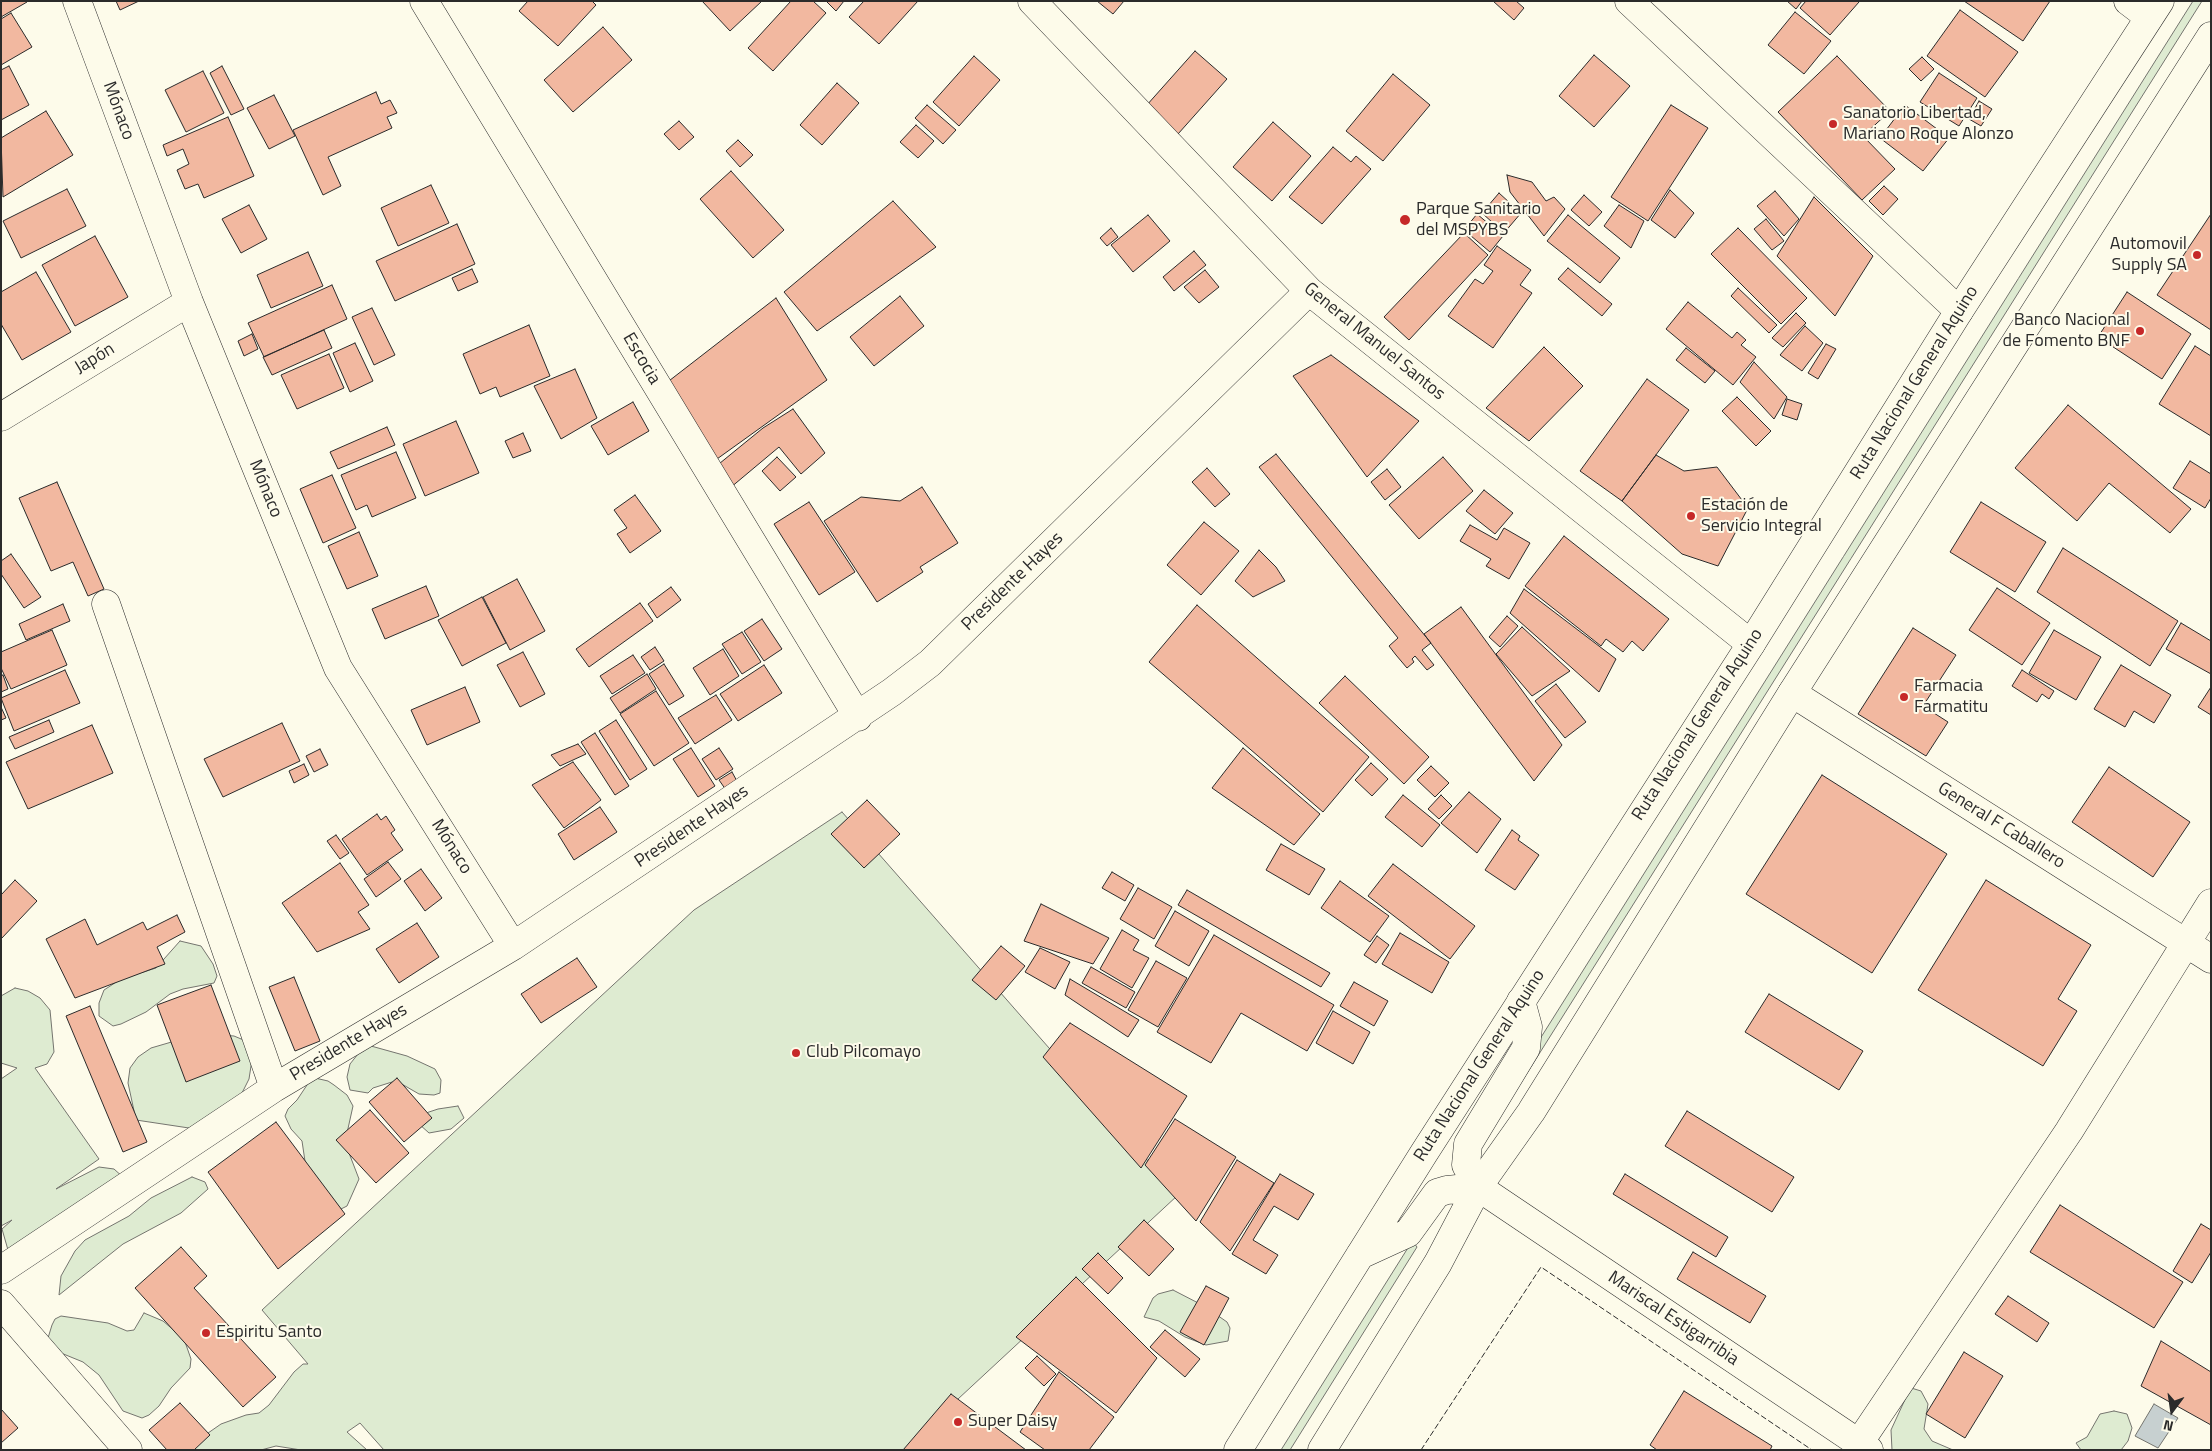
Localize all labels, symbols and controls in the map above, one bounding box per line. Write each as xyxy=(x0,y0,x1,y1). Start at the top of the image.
street label: Mónaco xyxy=(98,79,138,143)
place label: Sanatorio Libertad, Mariano Roque Alonzo xyxy=(1843,103,2014,146)
marker: Sanatorio Libertad, Mariano Roque Alonzo xyxy=(1827,118,1839,130)
place label: Parque Sanitario del MSPYBS xyxy=(1416,199,1541,242)
marker: Parque Sanitario del MSPYBS xyxy=(1398,213,1412,227)
place label: Automovil Supply SA xyxy=(2110,234,2187,276)
marker: Automovil Supply SA xyxy=(2191,249,2203,261)
street label: General Manuel Santos xyxy=(1299,278,1449,406)
street label: Ruta Nacional General Aquino xyxy=(1846,282,1984,484)
place label: Banco Nacional de Fomento BNF xyxy=(2003,310,2130,352)
marker: Banco Nacional de Fomento BNF xyxy=(2134,325,2146,337)
street label: Escocia xyxy=(617,329,665,389)
street label: Japón xyxy=(71,339,119,379)
street label: Mónaco xyxy=(244,457,286,521)
place label: Estación de Servicio Integral xyxy=(1701,495,1822,538)
marker: Estación de Servicio Integral xyxy=(1685,510,1697,522)
street label: Presidente Hayes xyxy=(958,528,1068,636)
street label: Ruta Nacional General Aquino xyxy=(1628,625,1768,825)
place label: Farmacia Farmatitu xyxy=(1914,676,1988,719)
marker: Farmacia Farmatitu xyxy=(1898,691,1910,703)
street label: General F Caballero xyxy=(1933,778,2069,874)
street label: Presidente Hayes xyxy=(631,781,753,873)
street label: Mónaco xyxy=(426,816,476,878)
street label: Ruta Nacional General Aquino xyxy=(1410,966,1550,1166)
street label: Presidente Hayes xyxy=(287,1000,411,1086)
place label: Club Pilcomayo xyxy=(806,1042,921,1064)
marker: Club Pilcomayo xyxy=(790,1047,802,1059)
street label: Mariscal Estigarribia xyxy=(1603,1267,1743,1371)
place label: Espiritu Santo xyxy=(216,1322,322,1344)
marker: Espiritu Santo xyxy=(200,1327,212,1339)
north arrow xyxy=(2147,1386,2197,1436)
place label: Super Daisy xyxy=(968,1411,1058,1433)
text: N xyxy=(2161,1415,2176,1437)
marker: Super Daisy xyxy=(952,1416,964,1428)

